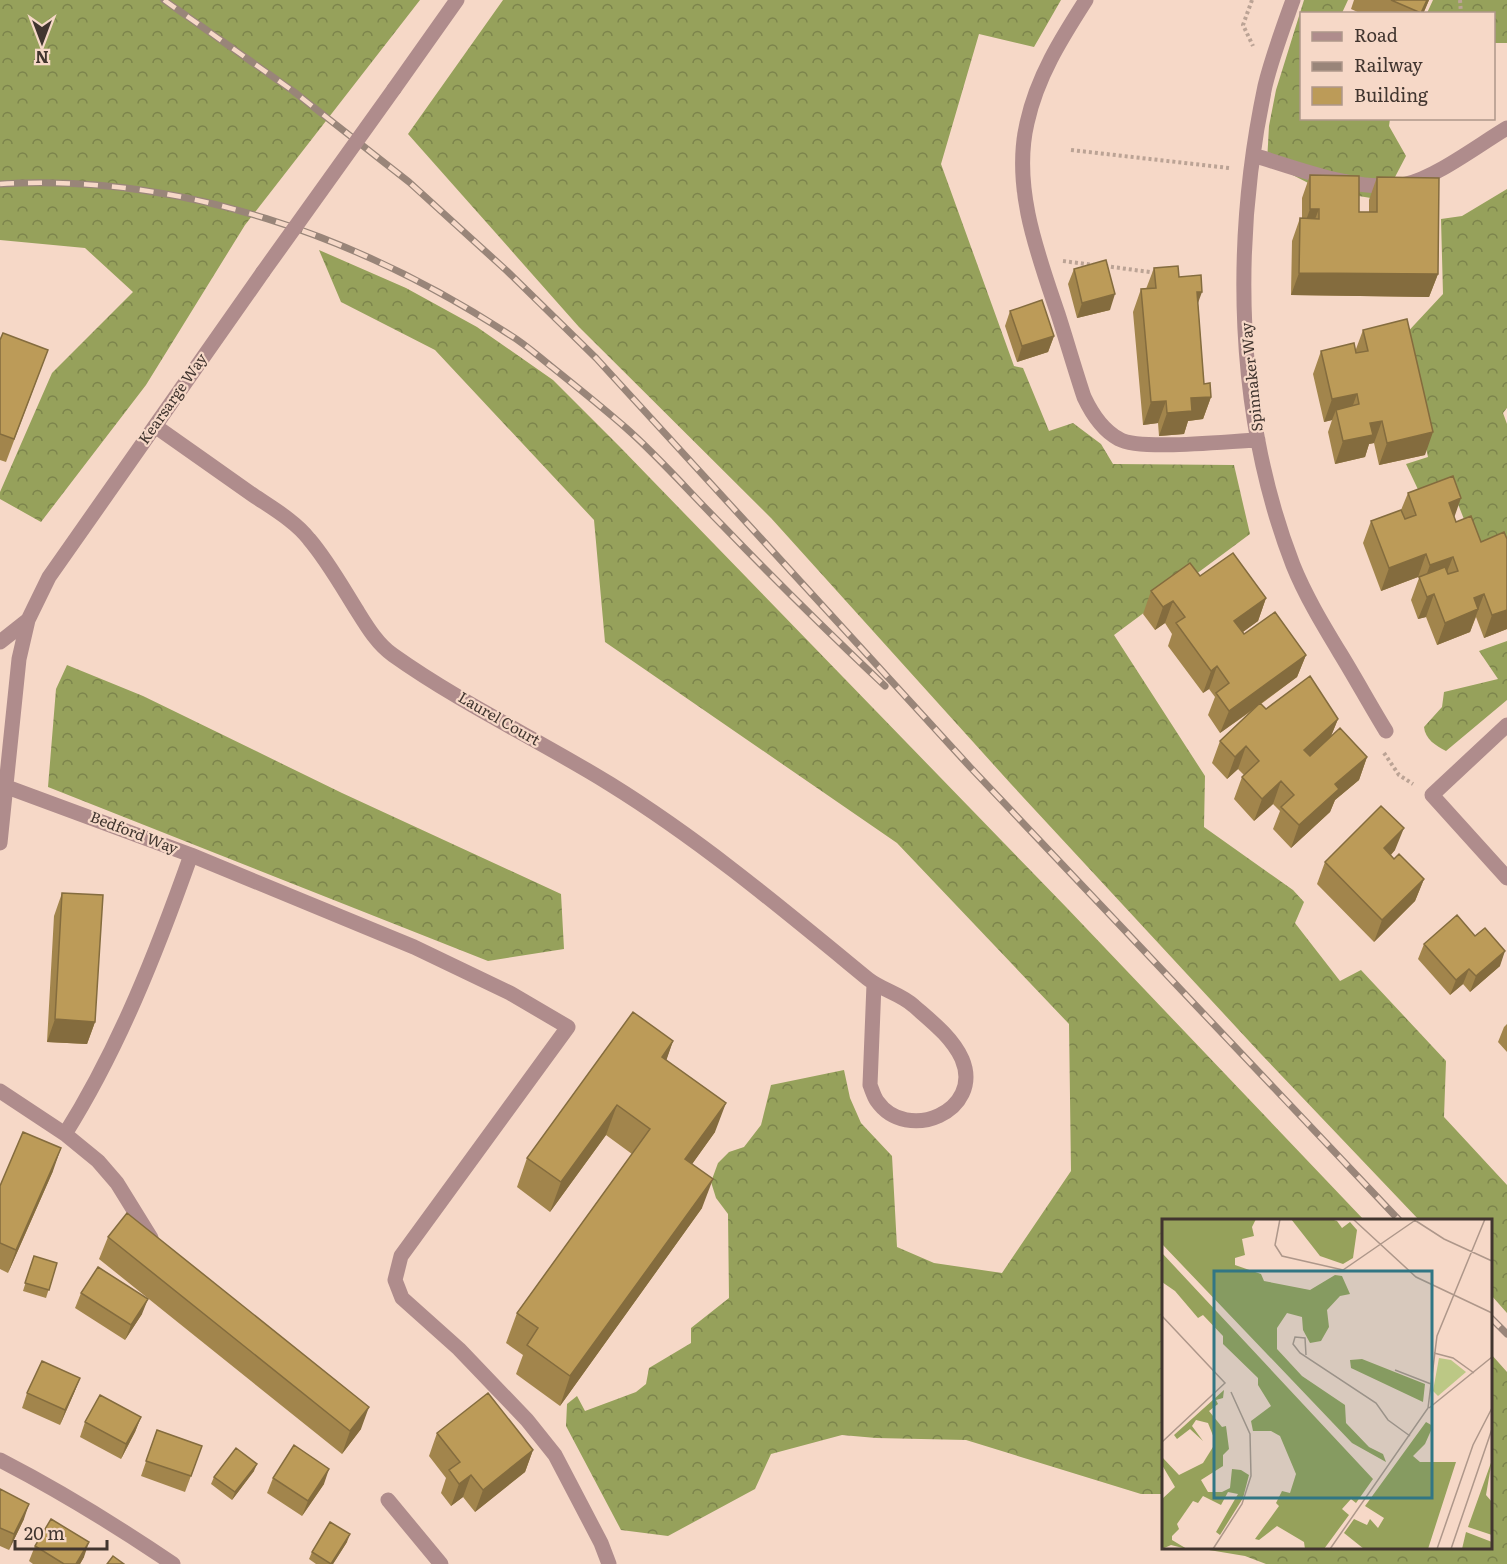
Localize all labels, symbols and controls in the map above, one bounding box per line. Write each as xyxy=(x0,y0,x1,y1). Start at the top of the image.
north arrow xyxy=(12,12,72,72)
legend xyxy=(1300,12,1495,120)
text: Road xyxy=(1354,21,1398,48)
text: N xyxy=(35,46,49,70)
text: Railway xyxy=(1354,51,1423,78)
text: Building xyxy=(1354,81,1429,108)
street label: Spinnaker Way xyxy=(1233,321,1268,433)
street label: Kearsarge Way xyxy=(132,348,212,448)
street label: Laurel Court xyxy=(455,685,545,750)
street label: Bedford Way xyxy=(87,804,182,859)
inset map xyxy=(1162,1219,1492,1549)
scale bar xyxy=(15,1513,106,1551)
text: 20 m xyxy=(24,1519,65,1546)

